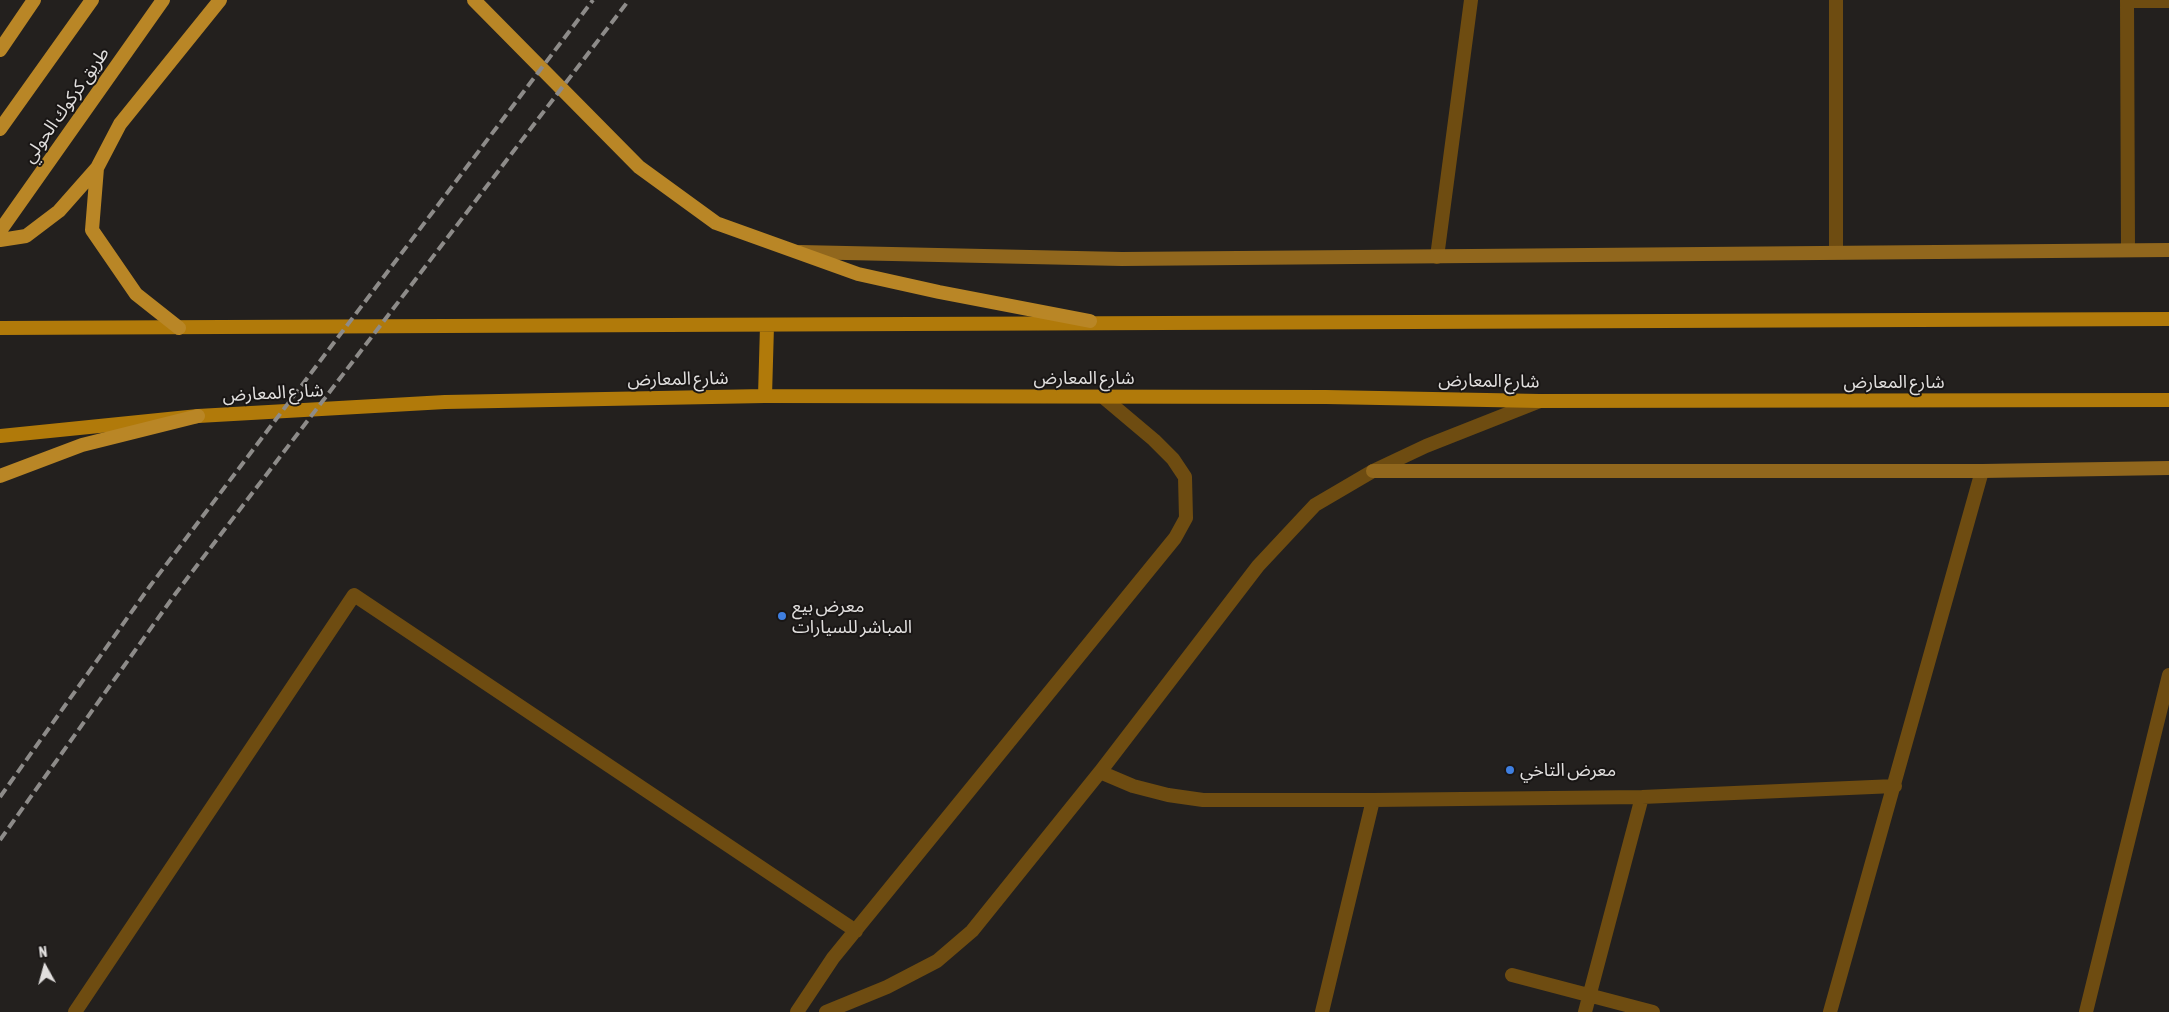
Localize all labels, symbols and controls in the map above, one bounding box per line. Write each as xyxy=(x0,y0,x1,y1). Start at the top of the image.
street label: طريق كركوك الحولي xyxy=(18,43,114,167)
street label: شارع المعارض xyxy=(627,367,729,391)
street label: شارع المعارض xyxy=(1033,367,1135,389)
street label: شارع المعارض xyxy=(1438,369,1540,393)
street label: شارع المعارض xyxy=(1843,371,1945,393)
street label: شارع المعارض xyxy=(222,380,324,406)
place label: معرض بيع المباشر للسيارات xyxy=(792,595,912,638)
marker: معرض بيع المباشر للسيارات xyxy=(776,610,788,622)
place label: معرض التاخي xyxy=(1520,759,1616,781)
marker: معرض التاخي xyxy=(1504,764,1516,776)
north arrow xyxy=(20,942,70,992)
text: N xyxy=(38,944,48,961)

